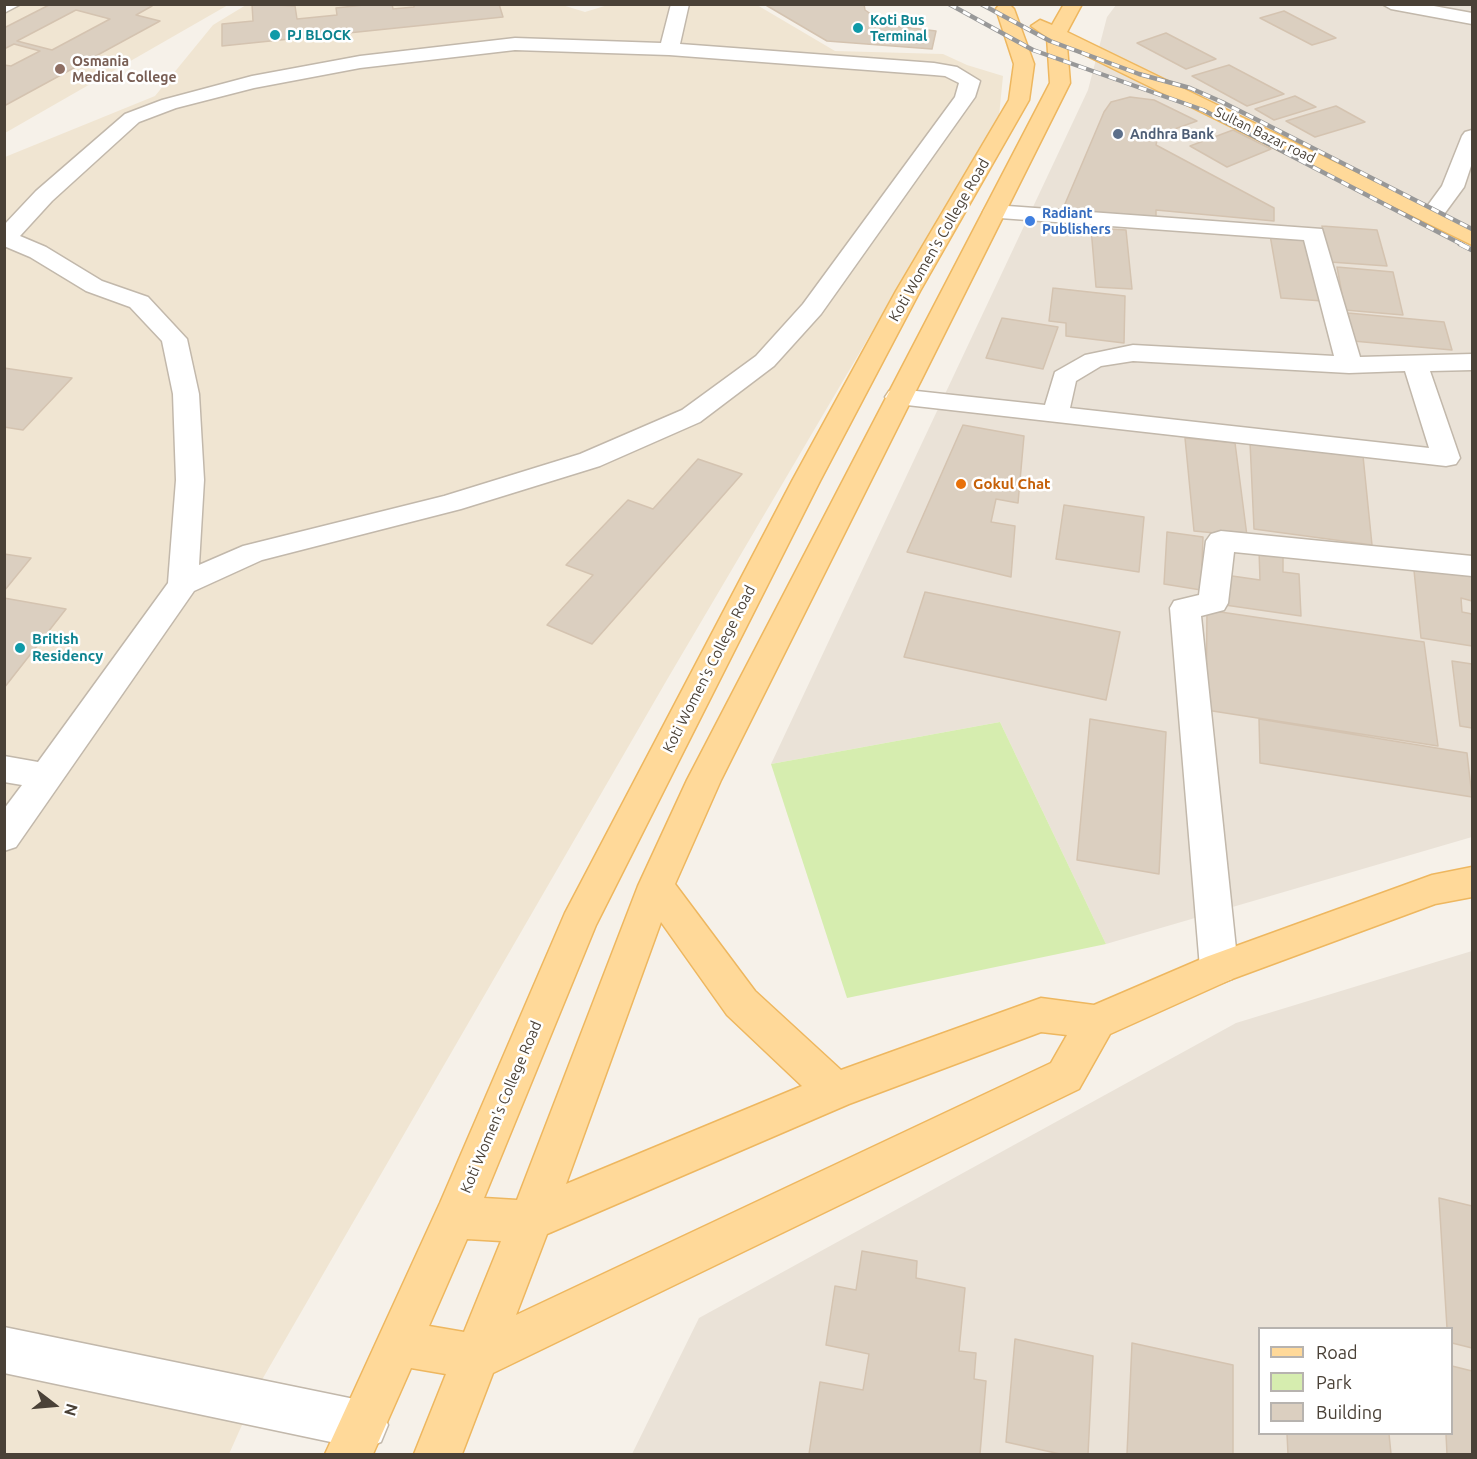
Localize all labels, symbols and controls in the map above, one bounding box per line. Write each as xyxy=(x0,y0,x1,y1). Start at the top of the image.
place label: Koti Bus Terminal xyxy=(870,12,927,44)
marker: Koti Bus Terminal xyxy=(851,21,865,35)
place label: PJ BLOCK xyxy=(287,27,351,43)
marker: PJ BLOCK xyxy=(268,28,282,42)
place label: Osmania Medical College xyxy=(72,53,177,86)
marker: Osmania Medical College xyxy=(53,62,67,76)
street label: Sultan Bazar road xyxy=(1212,103,1318,167)
place label: Andhra Bank xyxy=(1130,126,1214,142)
marker: Andhra Bank xyxy=(1111,127,1125,141)
street label: Koti Women's College Road xyxy=(885,155,993,325)
place label: Radiant Publishers xyxy=(1042,205,1111,238)
marker: Radiant Publishers xyxy=(1023,214,1037,228)
place label: Gokul Chat xyxy=(973,475,1051,493)
marker: Gokul Chat xyxy=(954,477,968,491)
street label: Koti Women's College Road xyxy=(659,582,759,756)
place label: British Residency xyxy=(32,630,103,665)
marker: British Residency xyxy=(13,641,27,655)
street label: Koti Women's College Road xyxy=(457,1018,545,1196)
legend xyxy=(1258,1327,1453,1435)
text: Road xyxy=(1316,1342,1358,1362)
text: Park xyxy=(1316,1372,1352,1392)
north arrow xyxy=(24,1375,84,1435)
text: N xyxy=(61,1402,82,1418)
text: Building xyxy=(1316,1402,1382,1422)

